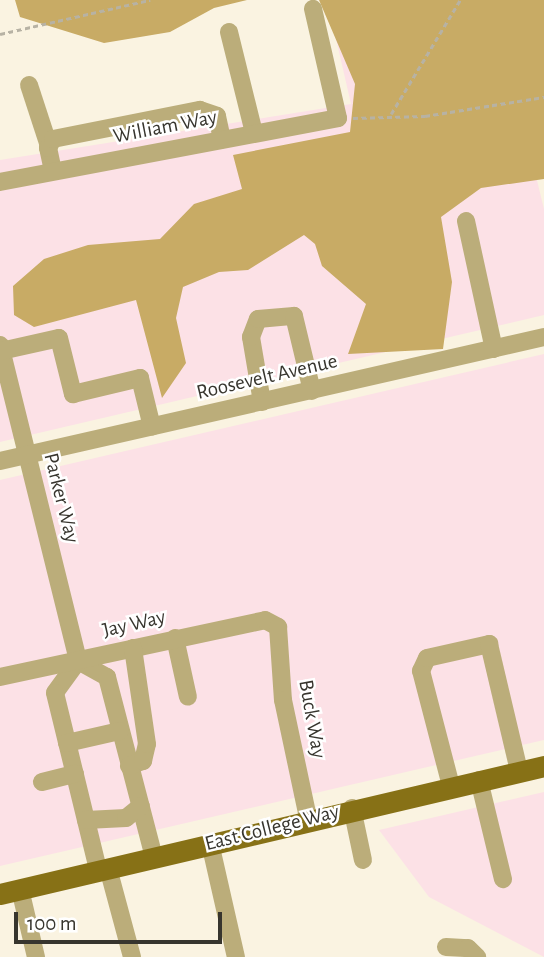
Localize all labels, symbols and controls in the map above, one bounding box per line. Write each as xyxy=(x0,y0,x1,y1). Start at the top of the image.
street label: William Way xyxy=(111,105,219,149)
street label: Roosevelt Avenue xyxy=(194,349,340,405)
street label: Parker Way xyxy=(38,450,84,546)
street label: Jay Way xyxy=(100,605,168,643)
street label: Buck Way xyxy=(293,678,331,760)
street label: East College Way xyxy=(202,799,342,857)
scale bar xyxy=(18,898,226,942)
text: 100 m xyxy=(27,913,77,934)

